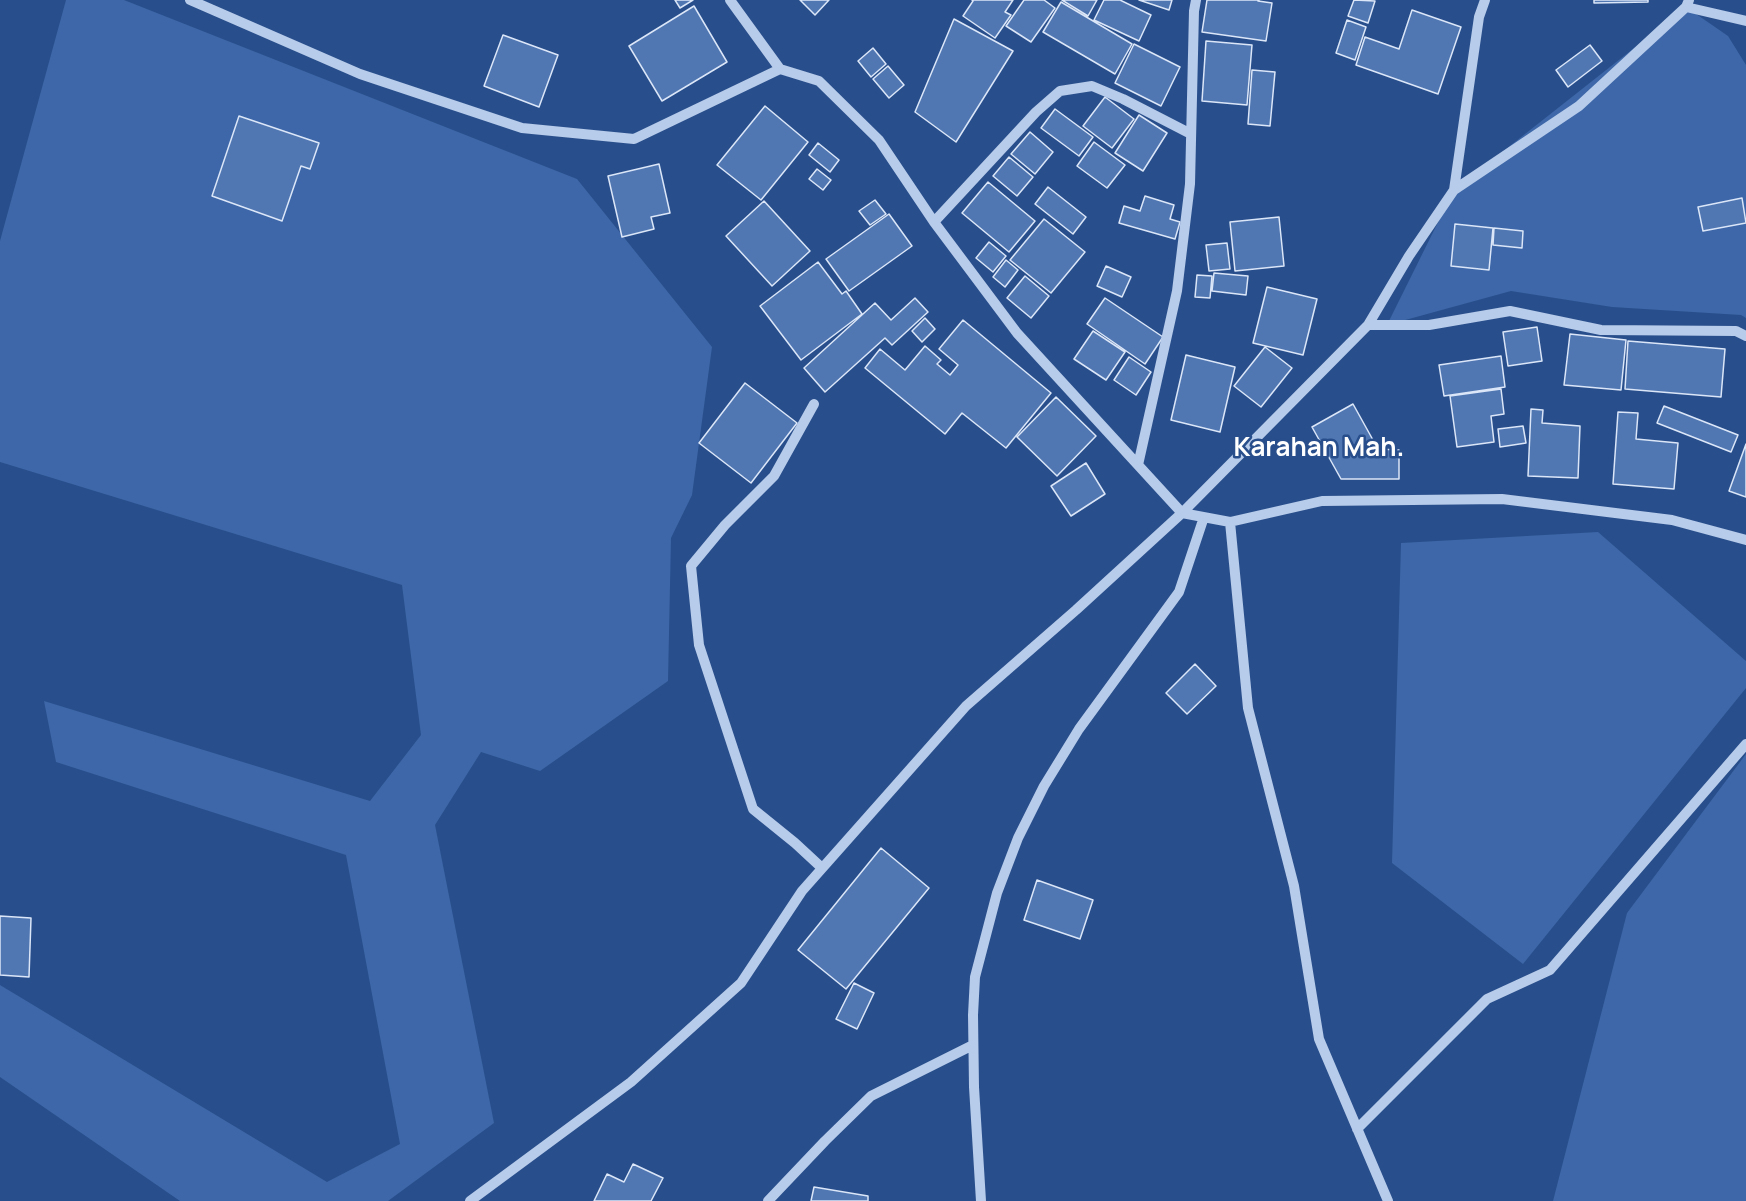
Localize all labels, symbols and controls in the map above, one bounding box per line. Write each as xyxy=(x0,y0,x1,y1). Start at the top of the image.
district label: Karahan Mah. xyxy=(1234,433,1404,465)

